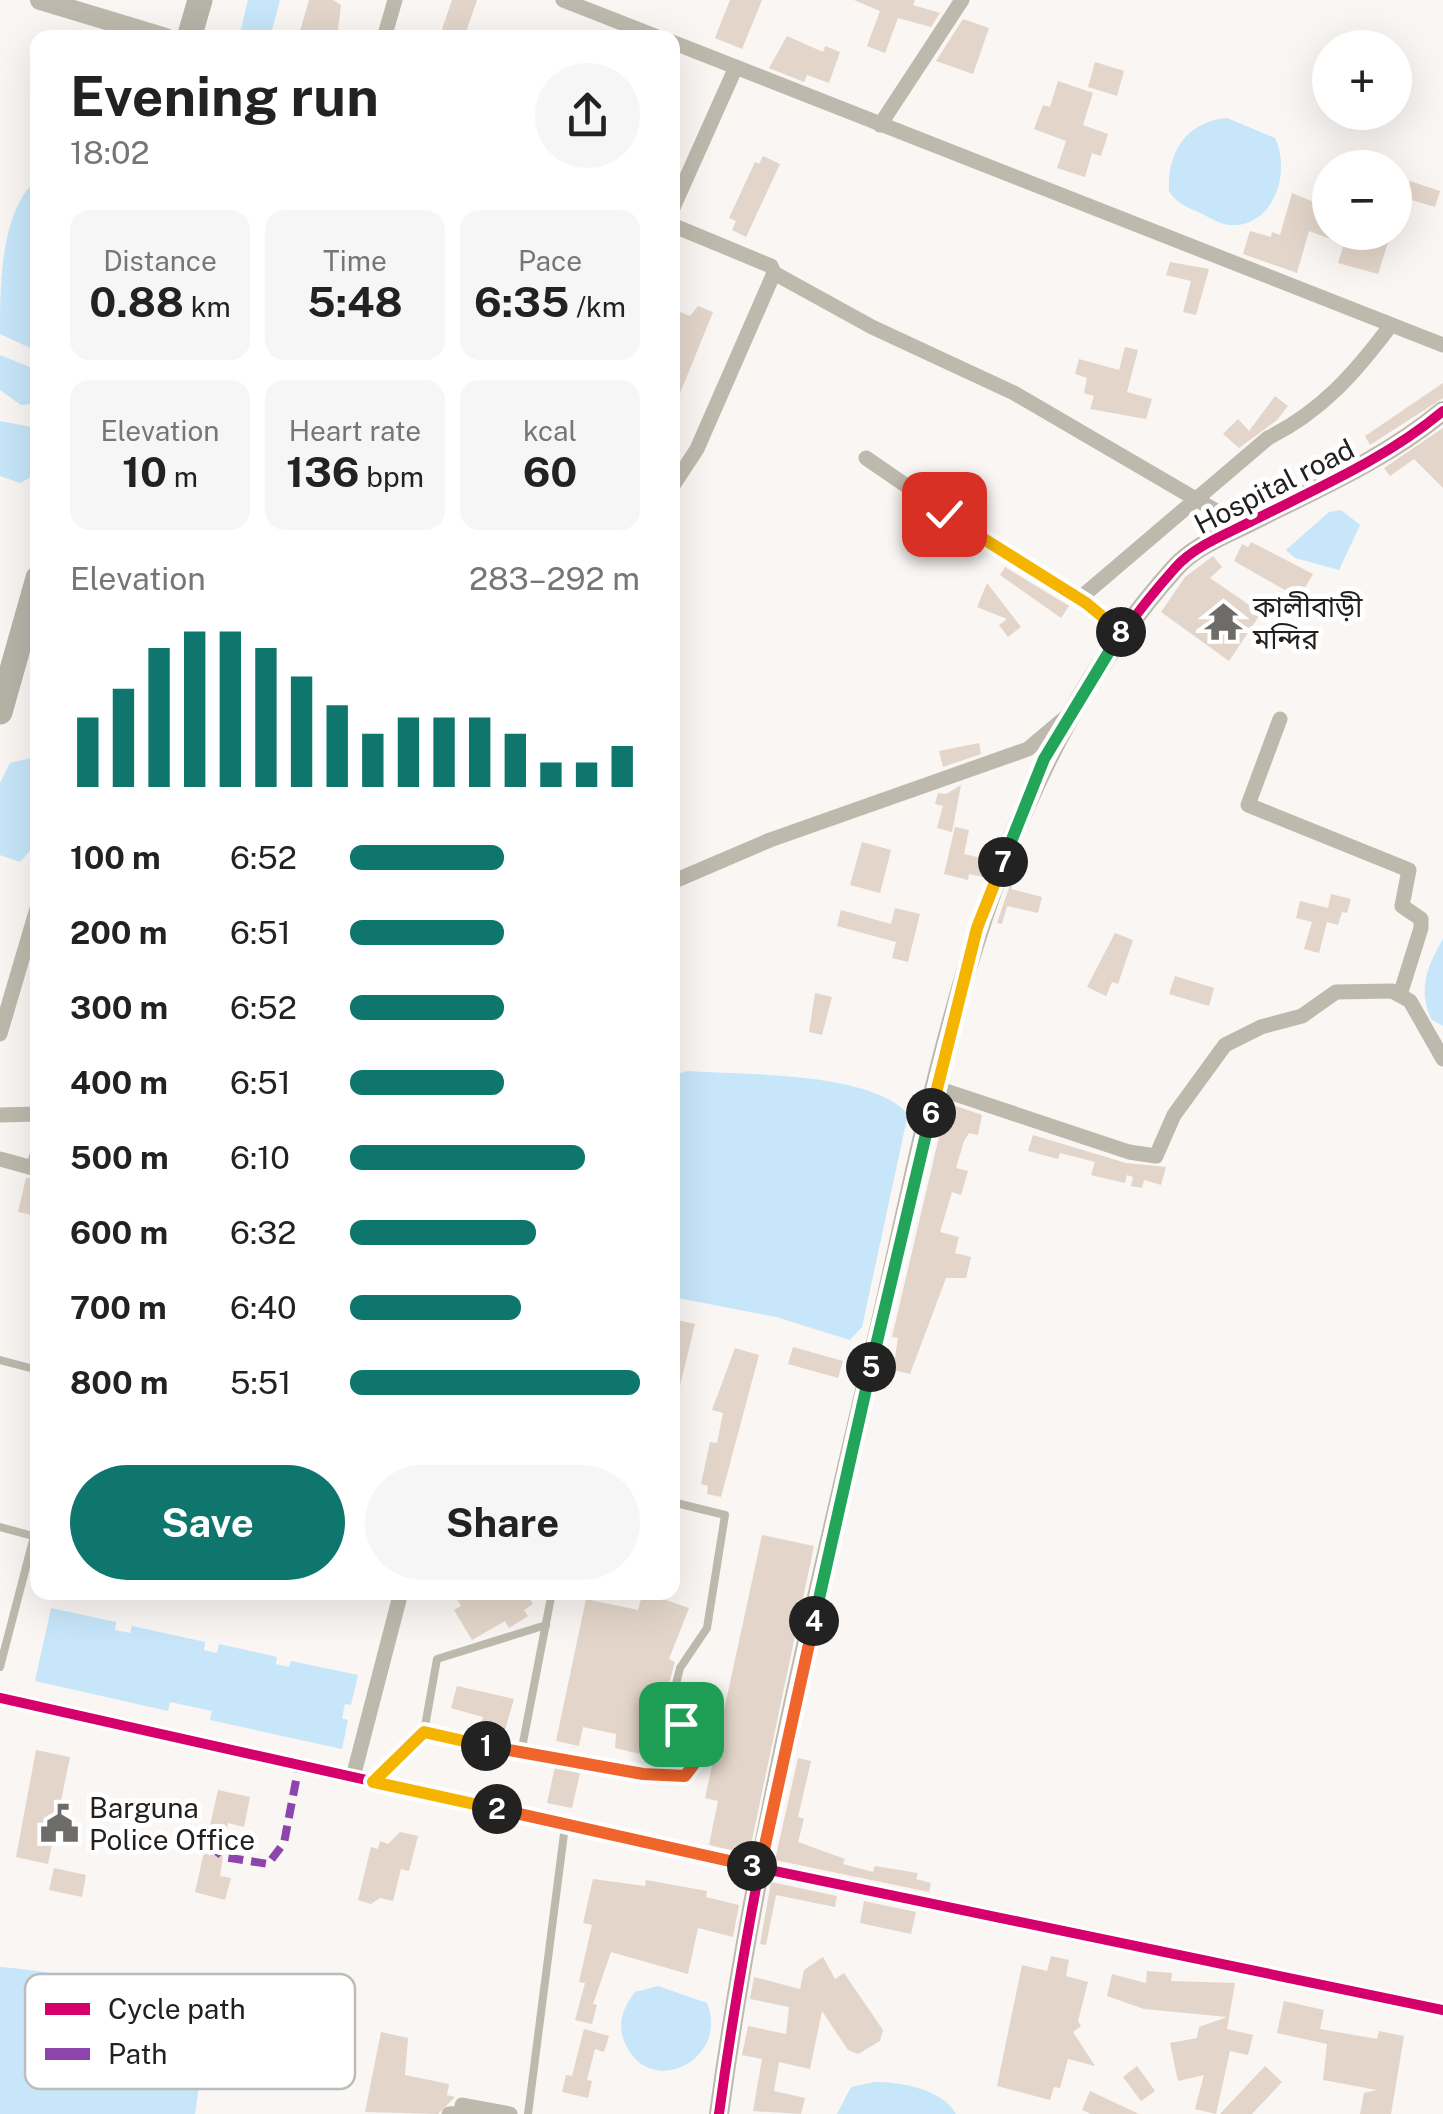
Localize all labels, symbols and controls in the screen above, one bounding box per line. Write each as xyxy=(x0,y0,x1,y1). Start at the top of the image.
map controls xyxy=(1312,30,1412,250)
button: + xyxy=(1312,30,1412,130)
button: share xyxy=(535,63,640,168)
text: Evening run xyxy=(70,64,379,128)
text: 18:02 xyxy=(70,134,150,171)
button: − xyxy=(1312,150,1412,250)
text: Distance xyxy=(103,244,217,277)
text: Time xyxy=(323,244,387,277)
text: Pace xyxy=(518,244,582,277)
text: 0.88 xyxy=(89,277,184,326)
text: 5:48 xyxy=(307,277,403,326)
text: 6:35 xyxy=(474,277,569,326)
text: km xyxy=(184,290,231,323)
text: /km xyxy=(569,290,626,323)
text: Elevation xyxy=(101,414,219,447)
text: Heart rate xyxy=(289,414,421,447)
text: kcal xyxy=(523,414,577,447)
street label: Hospital road xyxy=(1189,432,1359,540)
text: 10 xyxy=(122,447,167,496)
text: 136 xyxy=(286,447,360,496)
text: 60 xyxy=(523,447,577,496)
text: m xyxy=(167,460,198,493)
text: bpm xyxy=(360,460,424,493)
pin xyxy=(902,472,987,557)
icon: check xyxy=(917,487,972,542)
text: Elevation xyxy=(70,560,206,597)
text: 283–292 m xyxy=(469,560,640,597)
place label: কালীবাড়ী মন্দির xyxy=(1252,590,1363,655)
temple icon: কালীবাড়ী মন্দির xyxy=(1202,601,1244,643)
pin: 8 xyxy=(1096,607,1146,657)
text: 8 xyxy=(1112,615,1130,648)
pin: 7 xyxy=(978,837,1028,887)
text: 100 m xyxy=(70,839,161,876)
text: 6:52 xyxy=(230,839,297,876)
text: 7 xyxy=(994,845,1012,878)
text: 200 m xyxy=(70,914,167,951)
text: 6:51 xyxy=(230,914,291,951)
text: 300 m xyxy=(70,989,168,1026)
text: 6:52 xyxy=(230,989,297,1026)
text: 400 m xyxy=(70,1064,168,1101)
text: 6:51 xyxy=(230,1064,291,1101)
pin: 6 xyxy=(906,1088,956,1138)
text: 6 xyxy=(922,1096,940,1129)
text: 500 m xyxy=(70,1139,169,1176)
text: 6:10 xyxy=(230,1139,290,1176)
text: 600 m xyxy=(70,1214,168,1251)
text: 6:32 xyxy=(230,1214,296,1251)
text: 700 m xyxy=(70,1289,167,1326)
text: 6:40 xyxy=(230,1289,297,1326)
pin: 5 xyxy=(846,1342,896,1392)
text: 5 xyxy=(862,1350,880,1383)
text: 800 m xyxy=(70,1364,168,1401)
text: 5:51 xyxy=(230,1364,291,1401)
button: Save xyxy=(70,1465,345,1580)
button: Share xyxy=(365,1465,640,1580)
pin: 4 xyxy=(789,1596,839,1646)
text: 4 xyxy=(805,1604,823,1637)
pin xyxy=(639,1682,724,1767)
icon: arrive xyxy=(654,1697,709,1752)
pin: 1 xyxy=(461,1721,511,1771)
text: 1 xyxy=(480,1729,492,1762)
pin: 2 xyxy=(472,1784,522,1834)
place label: Barguna Police Office xyxy=(89,1791,255,1856)
text: 2 xyxy=(488,1792,506,1825)
public building icon: Barguna Police Office xyxy=(38,1802,80,1844)
pin: 3 xyxy=(727,1841,777,1891)
text: 3 xyxy=(743,1849,761,1882)
legend xyxy=(25,1974,355,2089)
text: Cycle path xyxy=(108,1992,246,2025)
text: Path xyxy=(108,2037,167,2070)

